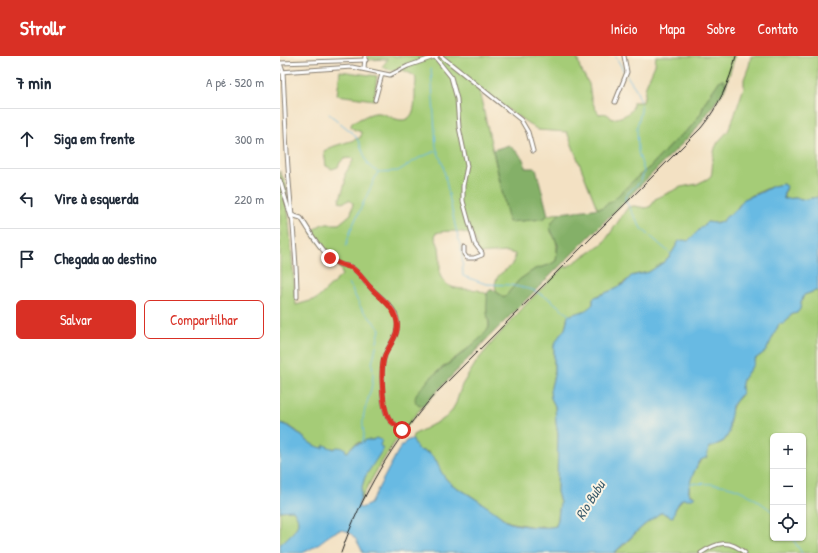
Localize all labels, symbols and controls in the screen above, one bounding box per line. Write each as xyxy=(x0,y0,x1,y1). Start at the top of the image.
text: Strollr xyxy=(20,15,66,41)
text: Início xyxy=(611,19,637,38)
text: Mapa xyxy=(659,19,685,38)
text: Sobre xyxy=(707,19,736,38)
text: Contato xyxy=(758,19,798,38)
text: 7 min xyxy=(16,71,51,94)
text: A pé · 520 m xyxy=(206,73,264,91)
icon: ahead xyxy=(16,128,38,150)
text: Siga em frente xyxy=(54,128,135,149)
text: 300 m xyxy=(235,130,264,148)
icon: left xyxy=(16,188,38,210)
text: Vire à esquerda xyxy=(54,188,138,209)
text: 220 m xyxy=(234,190,264,208)
icon: arrive xyxy=(16,248,38,270)
text: Chegada ao destino xyxy=(54,248,157,269)
route end xyxy=(321,249,339,267)
button: Salvar xyxy=(16,300,136,339)
button: Compartilhar xyxy=(144,300,264,339)
route start xyxy=(393,421,411,439)
map controls xyxy=(770,433,806,541)
button: + xyxy=(770,433,806,469)
button: − xyxy=(770,469,806,505)
water label: Rio Bubu xyxy=(570,476,610,523)
button: locate xyxy=(770,505,806,541)

